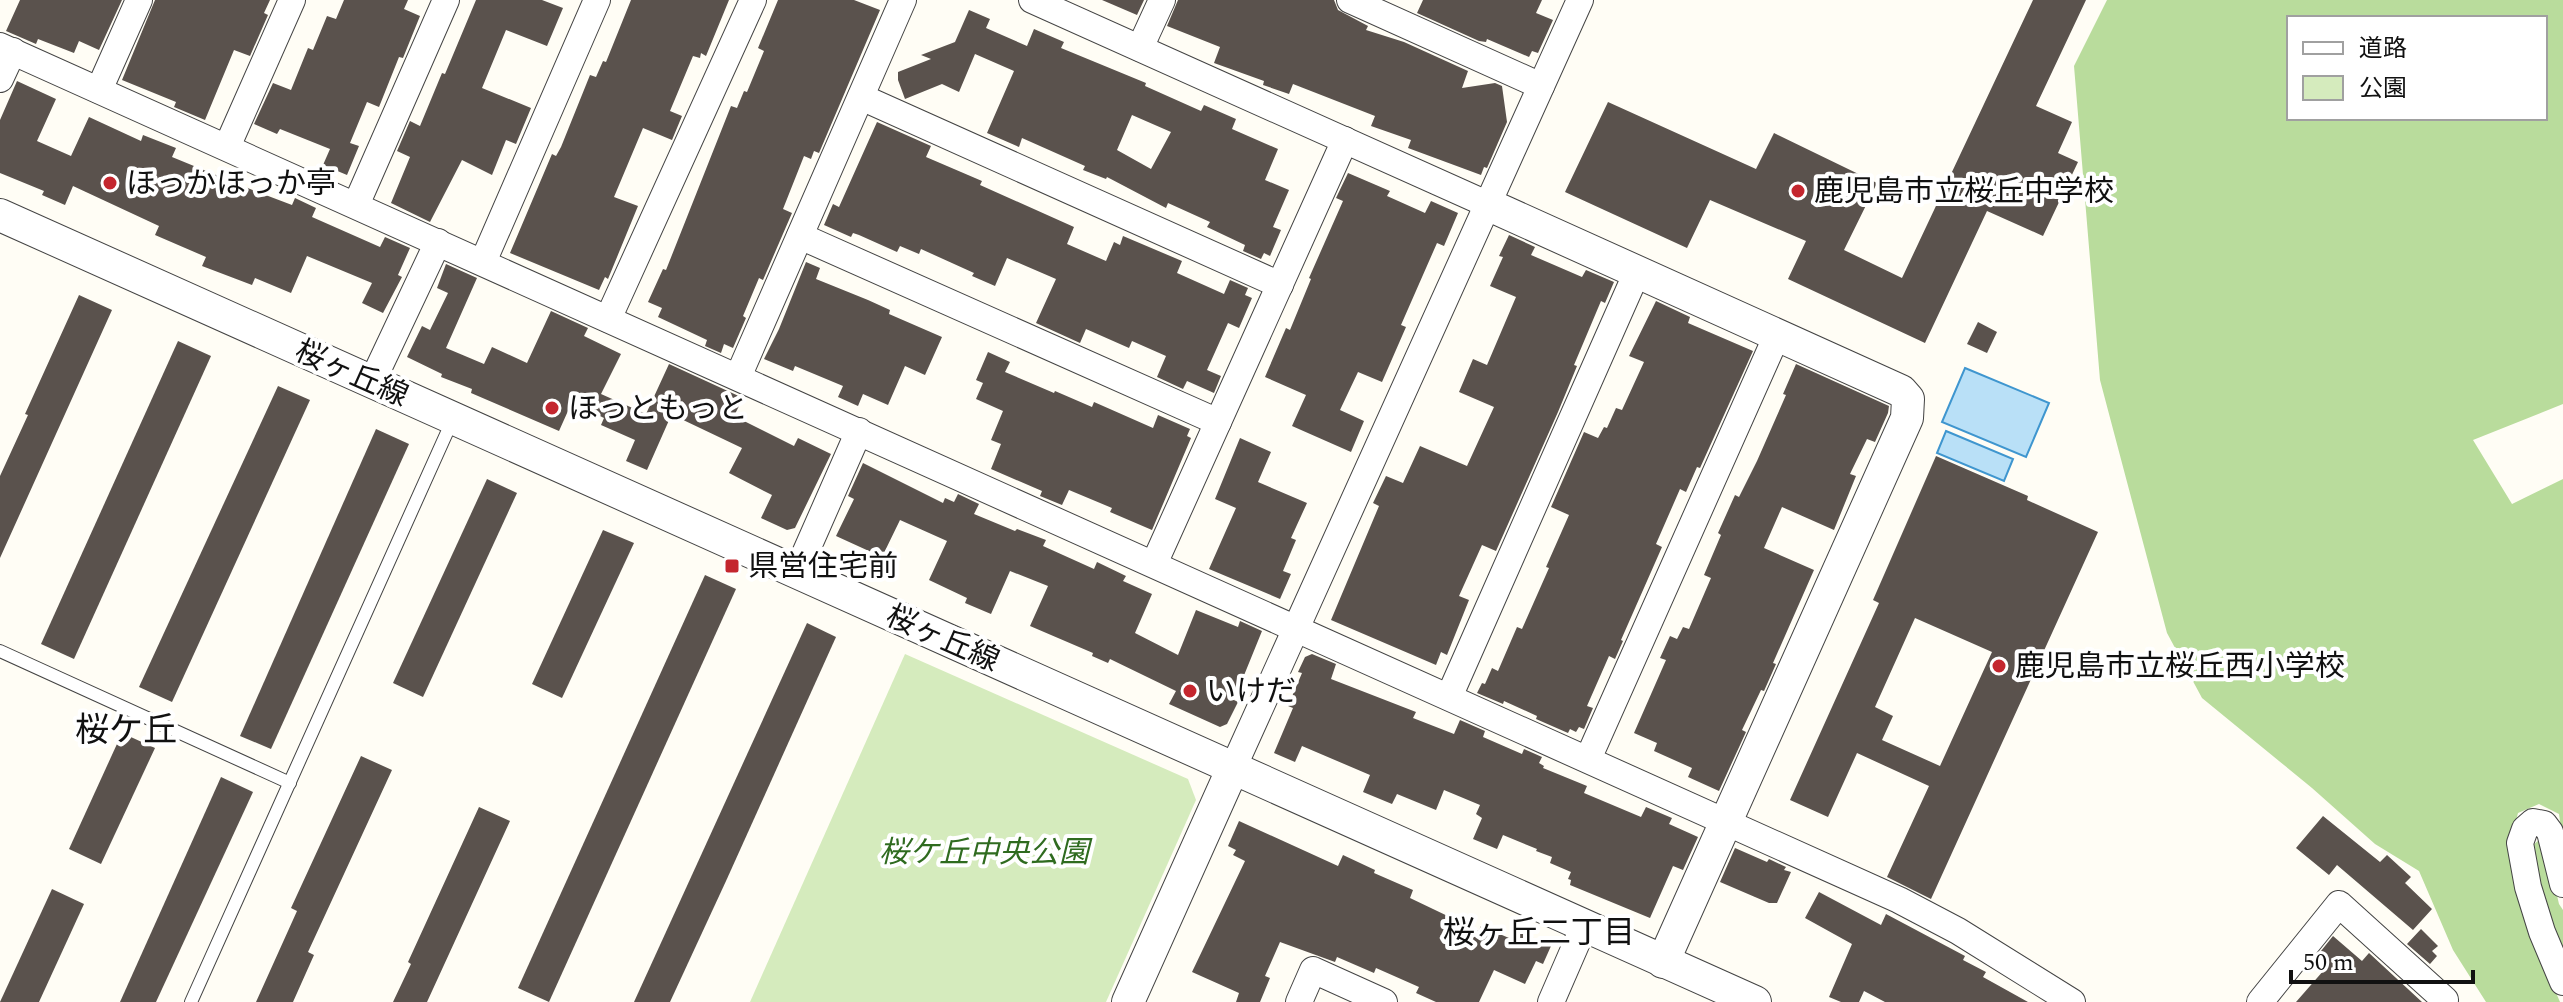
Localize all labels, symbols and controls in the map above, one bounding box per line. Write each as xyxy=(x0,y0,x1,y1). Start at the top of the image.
legend xyxy=(2287,16,2547,120)
text: 道路 xyxy=(2359,31,2407,67)
text: 公園 xyxy=(2359,71,2407,107)
place label: ほっかほっか亭 xyxy=(126,161,336,207)
place label: 鹿児島市立桜丘中学校 xyxy=(1814,169,2114,215)
marker: ほっかほっか亭 xyxy=(101,174,119,192)
marker: 鹿児島市立桜丘中学校 xyxy=(1789,182,1807,200)
street label: 桜ヶ丘線 xyxy=(287,328,416,419)
place label: ほっともっと xyxy=(568,386,748,432)
marker: ほっともっと xyxy=(543,399,561,417)
place label: 県営住宅前 xyxy=(748,544,898,590)
marker: 県営住宅前 xyxy=(723,557,741,575)
street label: 桜ヶ丘線 xyxy=(878,593,1007,684)
place label: 鹿児島市立桜丘西小学校 xyxy=(2015,644,2345,690)
marker: 鹿児島市立桜丘西小学校 xyxy=(1990,657,2008,675)
place label: いけだ xyxy=(1206,669,1296,715)
marker: いけだ xyxy=(1181,682,1199,700)
district label: 桜ケ丘 xyxy=(75,705,177,757)
park label: 桜ケ丘中央公園 xyxy=(879,830,1093,876)
district label: 桜ヶ丘二丁目 xyxy=(1443,909,1635,958)
scale bar xyxy=(2291,934,2473,984)
text: 50 m xyxy=(2303,945,2354,981)

